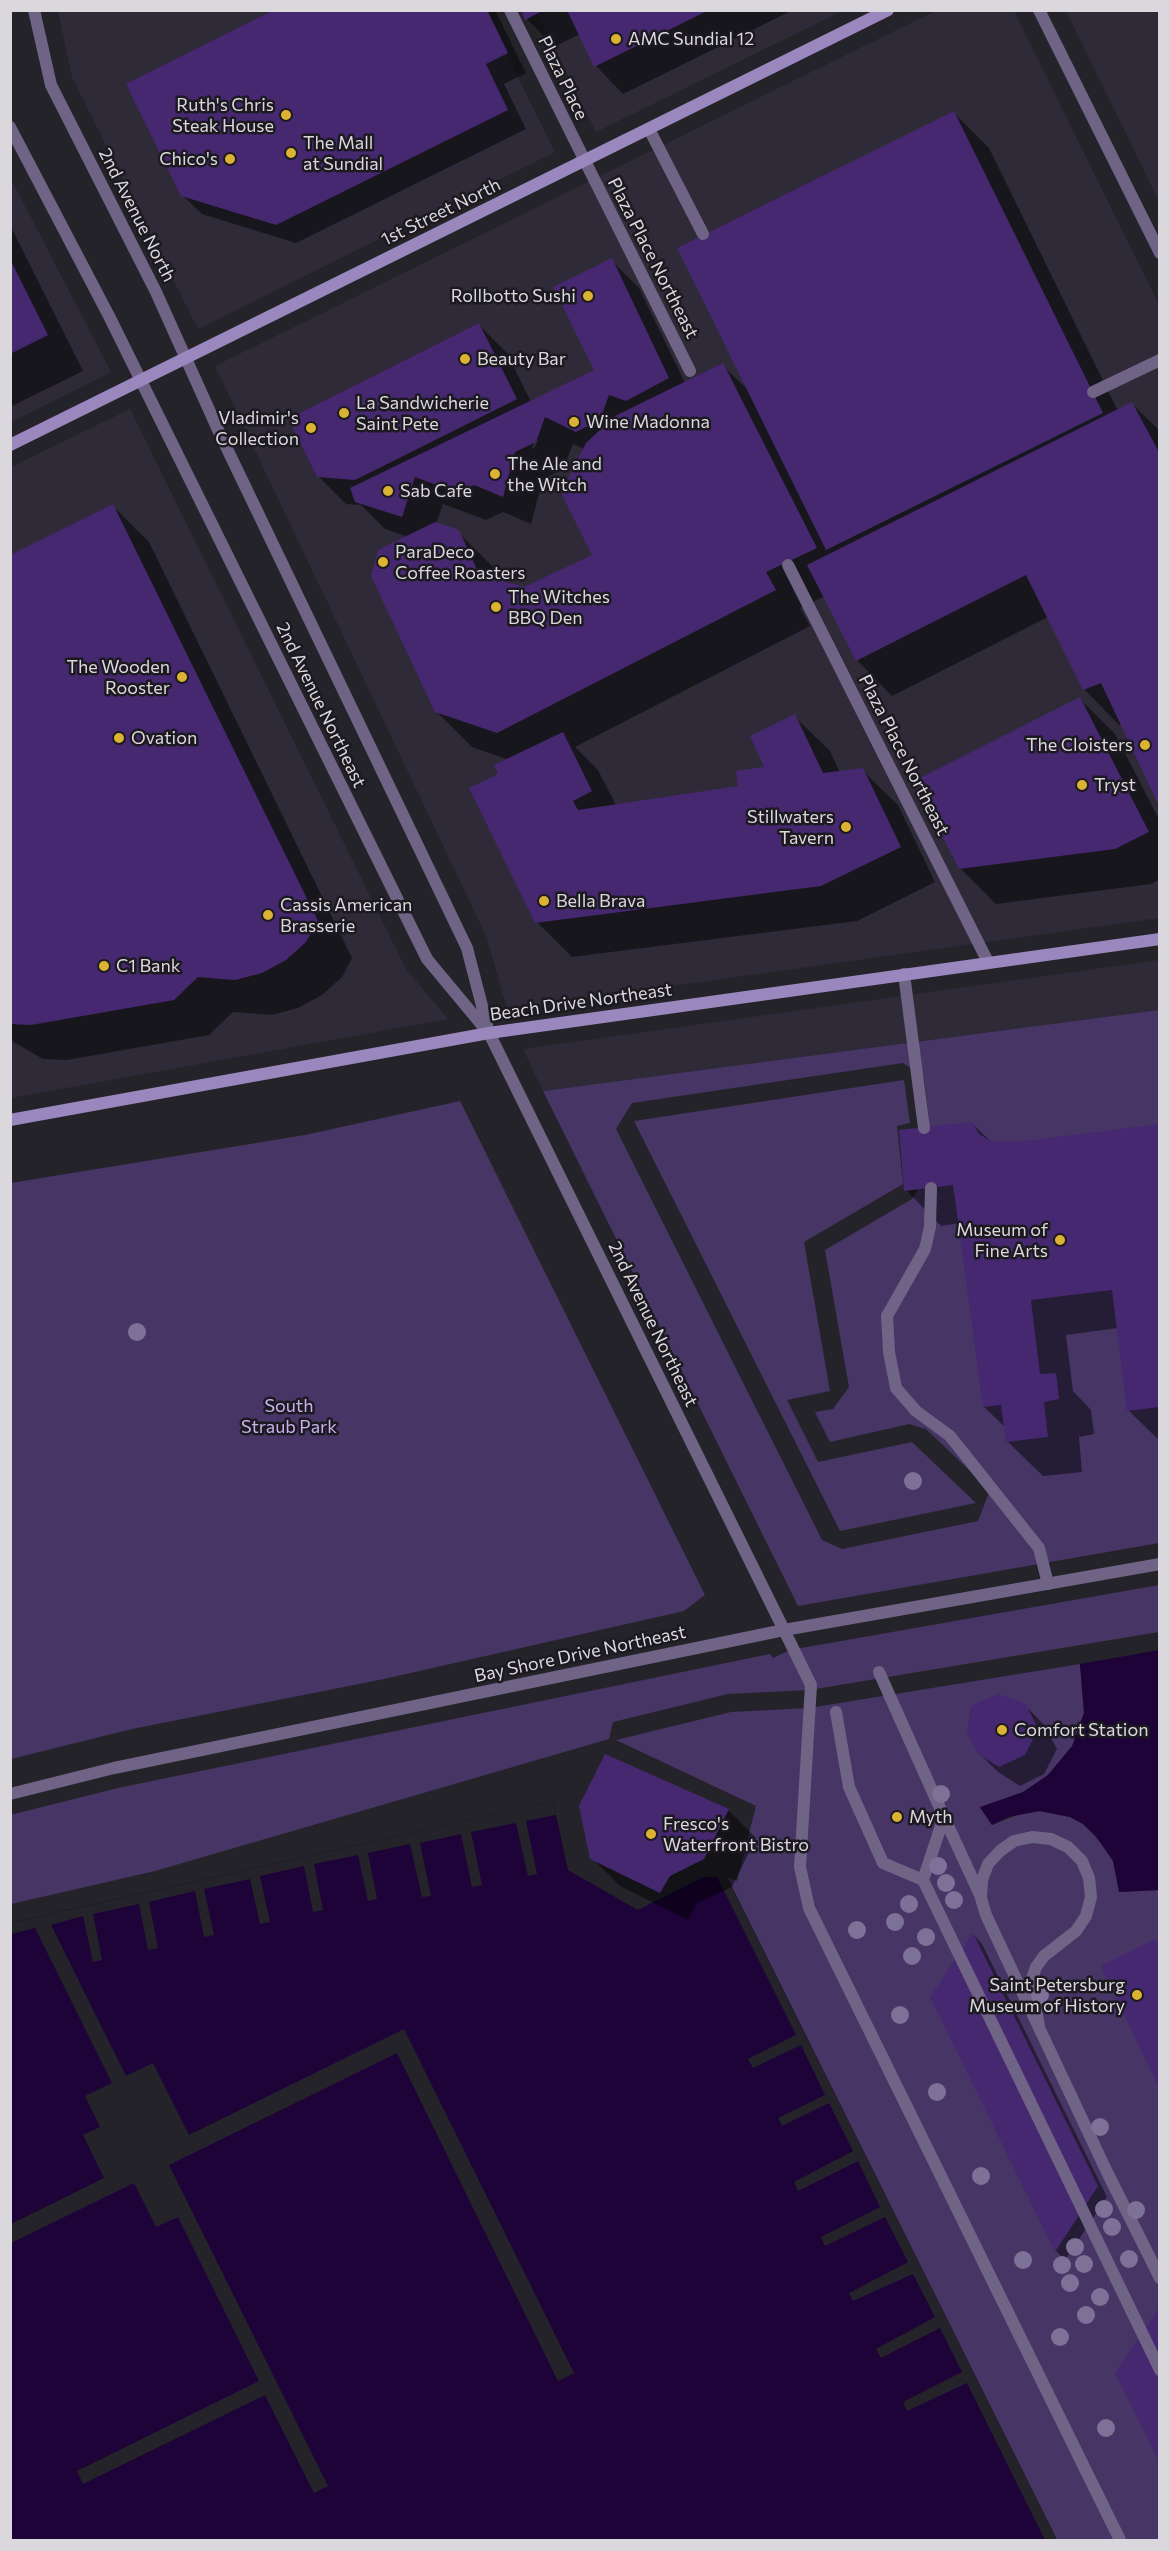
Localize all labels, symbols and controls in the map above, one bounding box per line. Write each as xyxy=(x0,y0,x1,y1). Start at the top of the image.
place label: AMC Sundial 12 xyxy=(628,28,754,50)
street label: Plaza Place xyxy=(533,32,593,124)
marker: AMC Sundial 12 xyxy=(609,32,623,46)
place label: Ruth's Chris Steak House xyxy=(172,94,274,136)
marker: Ruth's Chris Steak House xyxy=(279,108,293,122)
place label: The Mall at Sundial xyxy=(303,132,383,174)
street label: 2nd Avenue North xyxy=(94,145,180,285)
marker: The Mall at Sundial xyxy=(284,146,298,160)
place label: Chico's xyxy=(159,148,218,170)
marker: Chico's xyxy=(223,152,237,166)
street label: 1st Street North xyxy=(378,174,504,250)
street label: Plaza Place Northeast xyxy=(603,174,703,342)
place label: Rollbotto Sushi xyxy=(451,285,576,307)
marker: Rollbotto Sushi xyxy=(581,289,595,303)
place label: Beauty Bar xyxy=(477,348,566,370)
marker: Beauty Bar xyxy=(458,352,472,366)
place label: La Sandwicherie Saint Pete xyxy=(356,392,489,434)
marker: La Sandwicherie Saint Pete xyxy=(337,406,351,420)
place label: Vladimir's Collection xyxy=(215,407,299,450)
place label: Wine Madonna xyxy=(586,411,710,433)
marker: Wine Madonna xyxy=(567,415,581,429)
marker: Vladimir's Collection xyxy=(304,421,318,435)
place label: The Ale and the Witch xyxy=(507,453,602,496)
marker: The Ale and the Witch xyxy=(488,467,502,481)
place label: Sab Cafe xyxy=(400,480,472,502)
marker: Sab Cafe xyxy=(381,484,395,498)
place label: ParaDeco Coffee Roasters xyxy=(395,541,525,584)
marker: ParaDeco Coffee Roasters xyxy=(376,555,390,569)
place label: The Witches BBQ Den xyxy=(508,586,610,628)
marker: The Witches BBQ Den xyxy=(489,600,503,614)
street label: 2nd Avenue Northeast xyxy=(272,619,370,791)
place label: The Wooden Rooster xyxy=(66,656,170,698)
marker: The Wooden Rooster xyxy=(175,670,189,684)
street label: Plaza Place Northeast xyxy=(854,671,954,839)
place label: Ovation xyxy=(131,727,197,749)
marker: Ovation xyxy=(112,731,126,745)
place label: The Cloisters xyxy=(1026,734,1133,756)
marker: The Cloisters xyxy=(1138,738,1152,752)
place label: Tryst xyxy=(1094,774,1136,796)
marker: Tryst xyxy=(1075,778,1089,792)
place label: Stillwaters Tavern xyxy=(747,806,834,848)
marker: Stillwaters Tavern xyxy=(839,820,853,834)
place label: Bella Brava xyxy=(556,890,645,912)
place label: Cassis American Brasserie xyxy=(280,894,412,936)
marker: Bella Brava xyxy=(537,894,551,908)
marker: Cassis American Brasserie xyxy=(261,908,275,922)
place label: C1 Bank xyxy=(116,955,181,977)
marker: C1 Bank xyxy=(97,959,111,973)
street label: Beach Drive Northeast xyxy=(489,979,673,1025)
place label: Museum of Fine Arts xyxy=(956,1219,1048,1262)
marker: Museum of Fine Arts xyxy=(1053,1233,1067,1247)
street label: 2nd Avenue Northeast xyxy=(604,1238,702,1410)
park label: South Straub Park xyxy=(241,1395,337,1438)
street label: Bay Shore Drive Northeast xyxy=(472,1621,688,1687)
place label: Comfort Station xyxy=(1014,1719,1148,1741)
marker: Comfort Station xyxy=(995,1723,1009,1737)
place label: Myth xyxy=(909,1806,953,1828)
marker: Myth xyxy=(890,1810,904,1824)
place label: Fresco's Waterfront Bistro xyxy=(663,1813,809,1856)
marker: Fresco's Waterfront Bistro xyxy=(644,1827,658,1841)
place label: Saint Petersburg Museum of History xyxy=(969,1974,1125,2016)
marker: Saint Petersburg Museum of History xyxy=(1130,1988,1144,2002)

